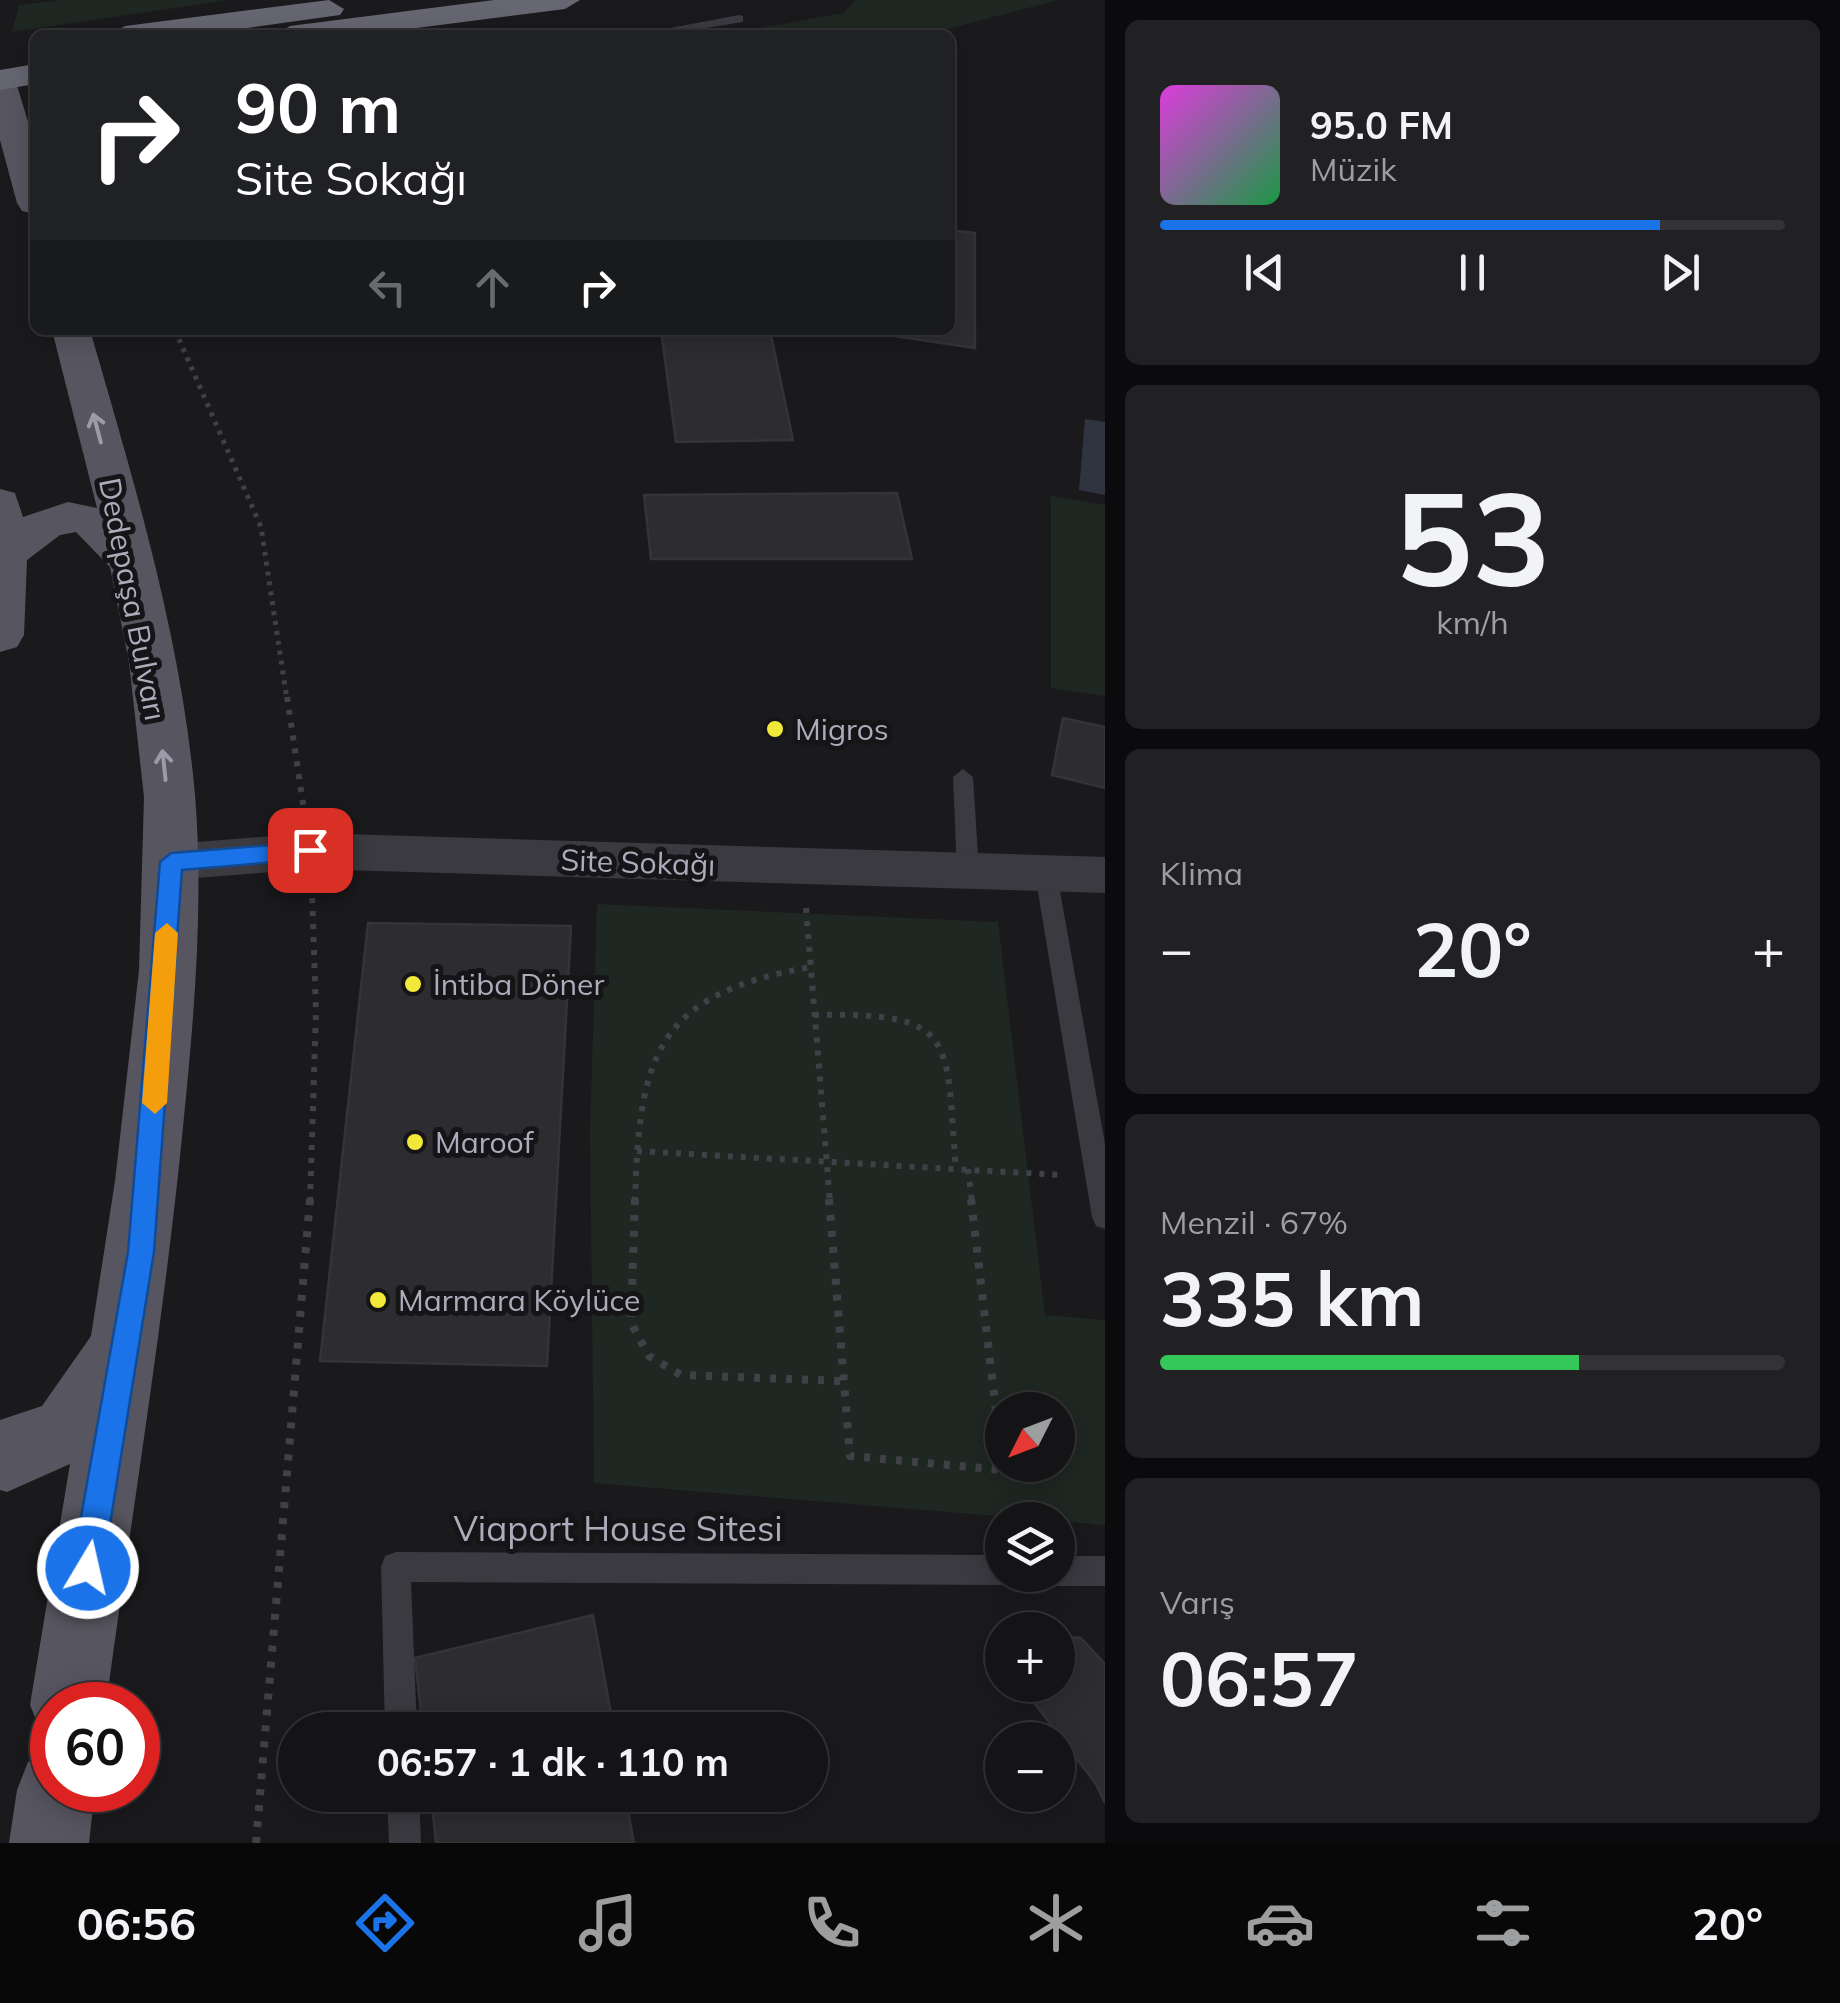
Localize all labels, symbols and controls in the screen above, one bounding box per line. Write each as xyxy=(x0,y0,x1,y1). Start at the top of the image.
text: 90 m xyxy=(235,63,401,151)
icon: right xyxy=(70,70,200,200)
text: 95.0 FM xyxy=(1310,101,1453,149)
text: Müzik xyxy=(1310,149,1397,189)
text: Site Sokağı xyxy=(235,150,467,206)
icon: previous xyxy=(1237,245,1292,300)
icon: pause xyxy=(1445,245,1500,300)
icon: next xyxy=(1653,245,1708,300)
icon: left xyxy=(360,260,415,315)
icon: ahead xyxy=(465,260,520,315)
icon: right xyxy=(570,260,625,315)
one-way arrow xyxy=(87,413,106,444)
text: 53 xyxy=(1394,455,1551,619)
street label: Dedepaşa Bulvarı xyxy=(91,474,175,724)
text: km/h xyxy=(1436,602,1509,642)
place label: Migros xyxy=(795,710,889,748)
marker: Migros xyxy=(764,718,786,740)
one-way arrow xyxy=(154,749,173,782)
pin xyxy=(268,808,353,893)
icon: arrive xyxy=(283,823,338,878)
street label: Site Sokağı xyxy=(560,840,716,884)
text: Klima xyxy=(1160,853,1243,893)
text: 20° xyxy=(1413,902,1532,996)
text: − xyxy=(1160,914,1193,983)
text: + xyxy=(1752,914,1785,983)
place label: İntiba Döner xyxy=(433,965,604,1003)
marker: İntiba Döner xyxy=(402,973,424,995)
place label: Maroof xyxy=(435,1123,535,1161)
marker: Maroof xyxy=(404,1131,426,1153)
text: Menzil · 67% xyxy=(1160,1202,1348,1242)
text: 335 km xyxy=(1160,1251,1424,1345)
place label: Marmara Köylüce xyxy=(398,1281,640,1319)
marker: Marmara Köylüce xyxy=(367,1289,389,1311)
north arrow xyxy=(985,1392,1075,1482)
map controls xyxy=(985,1392,1075,1812)
button: layers xyxy=(985,1502,1075,1592)
street label: Viaport House Sitesi xyxy=(453,1506,783,1550)
position arrow xyxy=(36,1516,140,1620)
text: Varış xyxy=(1160,1582,1235,1622)
button: + xyxy=(985,1612,1075,1702)
text: 06:57 xyxy=(1160,1631,1359,1725)
speed limit sign: 60 xyxy=(30,1682,160,1812)
button: − xyxy=(985,1722,1075,1812)
text: 06:57 · 1 dk · 110 m xyxy=(377,1738,729,1786)
icon: directions xyxy=(350,1888,420,1958)
icon: music xyxy=(573,1888,643,1958)
icon: phone xyxy=(797,1888,867,1958)
icon: climate xyxy=(1021,1888,1091,1958)
icon: car xyxy=(1245,1888,1315,1958)
icon: filters xyxy=(1468,1888,1538,1958)
text: 06:56 xyxy=(77,1895,196,1951)
text: 20° xyxy=(1692,1895,1763,1951)

